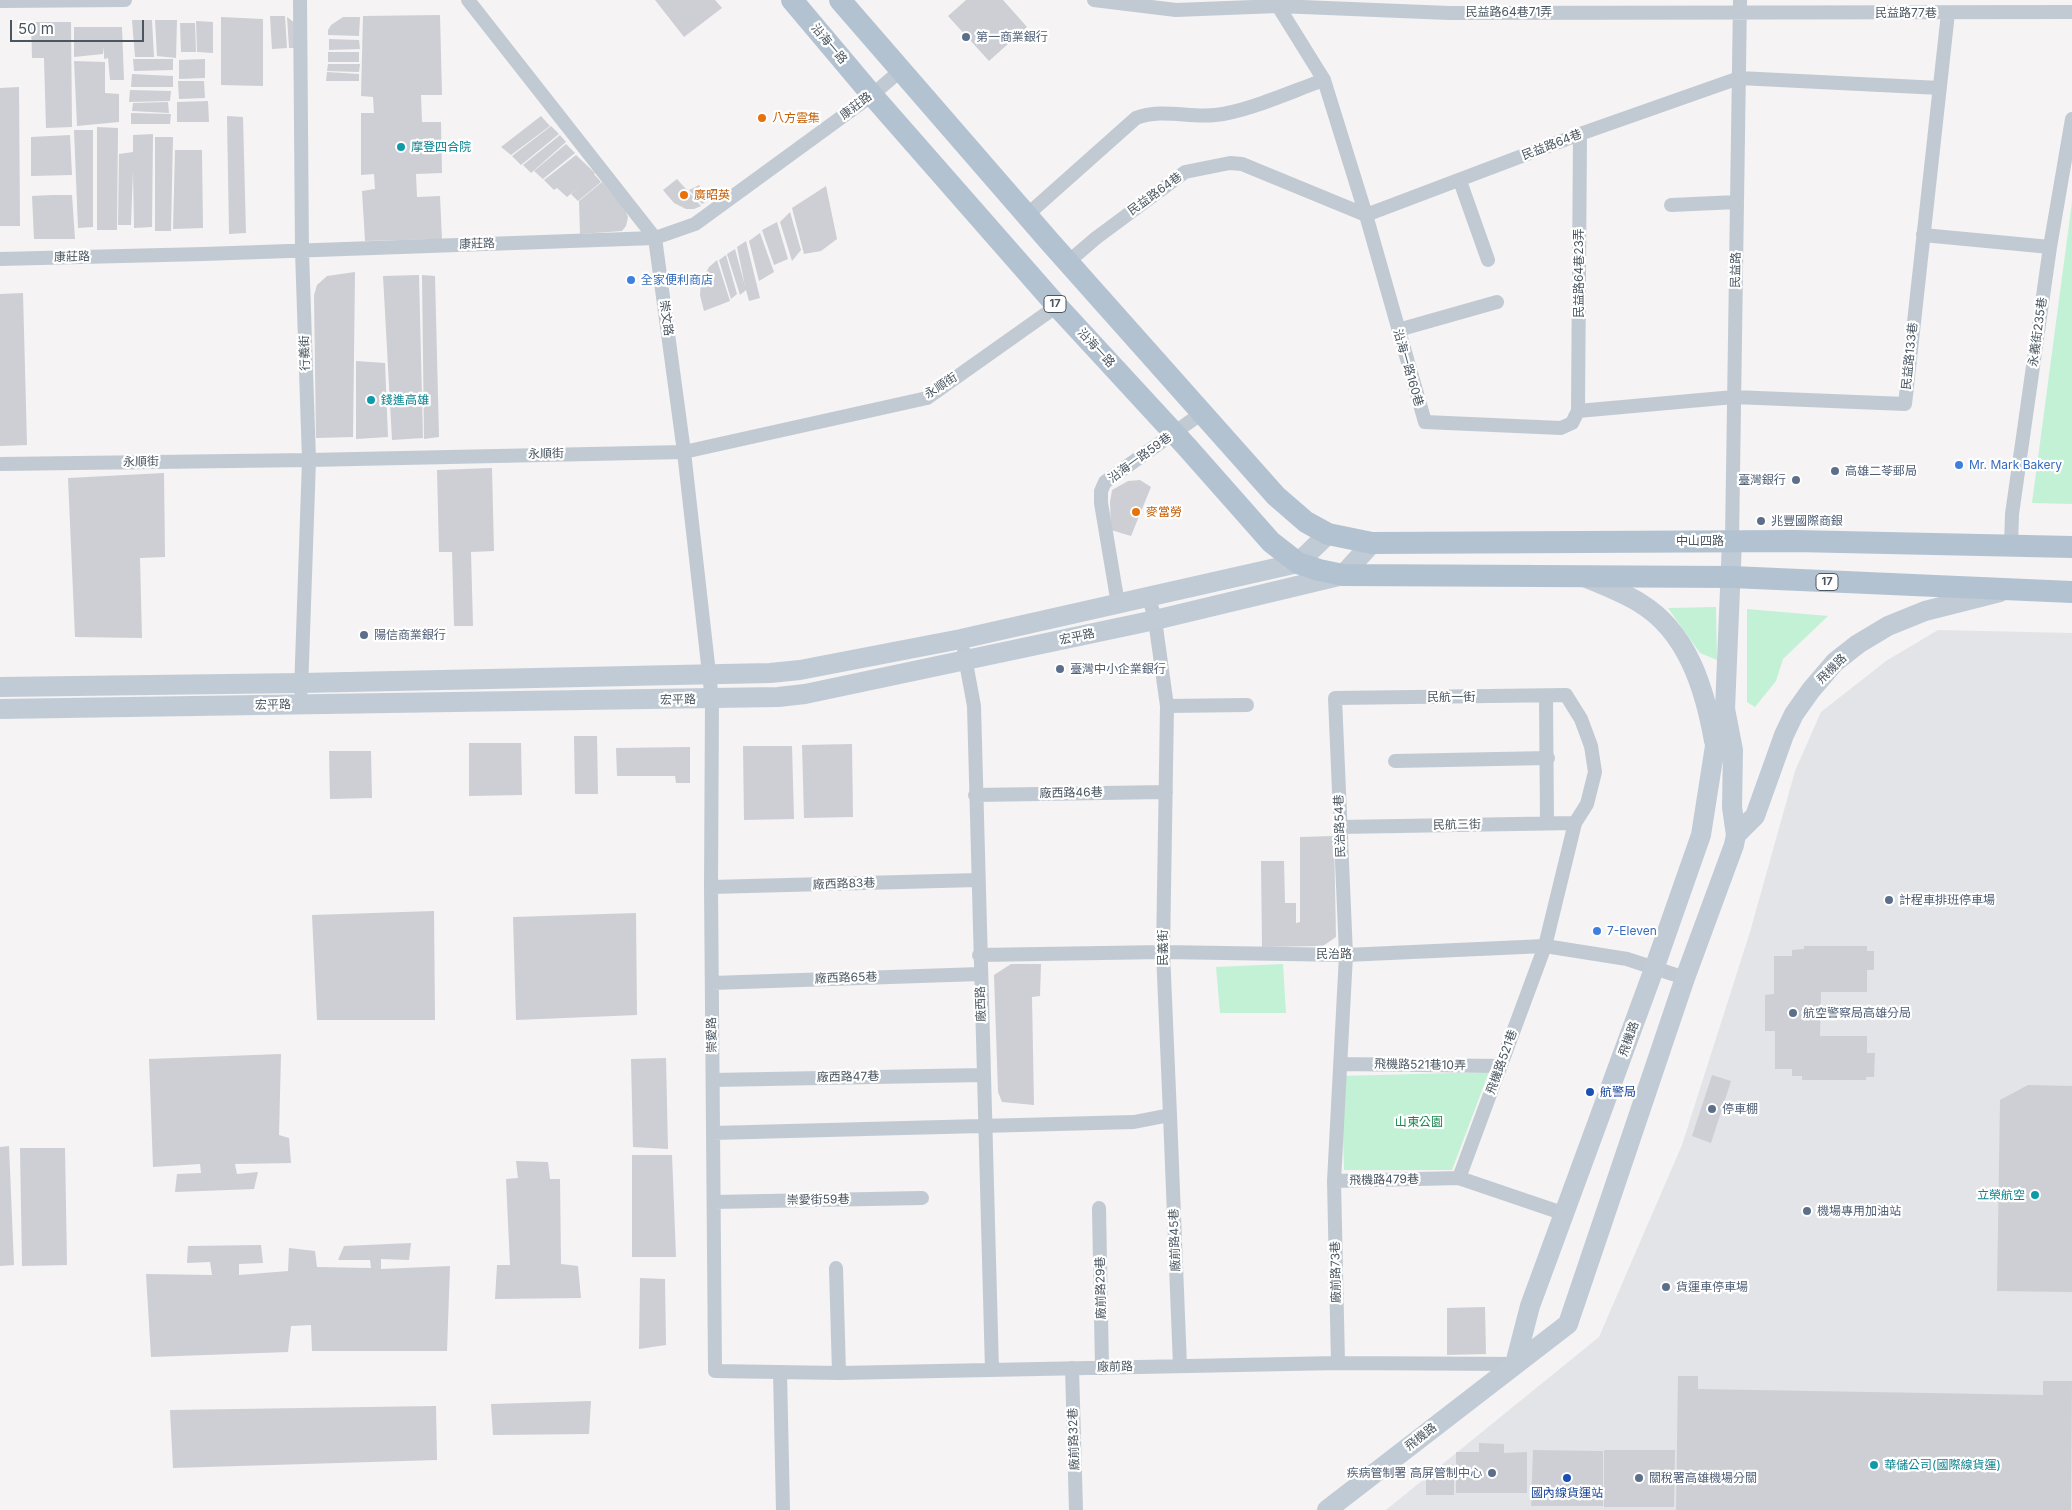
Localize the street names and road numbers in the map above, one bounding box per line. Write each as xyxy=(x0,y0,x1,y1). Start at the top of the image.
street label: 民益路64巷71弄 xyxy=(1466,5,1552,19)
street label: 民益路77巷 xyxy=(1875,6,1937,20)
street label: 沿海一路 xyxy=(808,21,850,67)
street label: 康莊路 xyxy=(837,89,875,123)
street label: 民益路64巷 xyxy=(1520,127,1584,163)
street label: 民益路64巷 xyxy=(1125,170,1185,218)
street label: 民益路64巷23弄 xyxy=(1572,228,1586,318)
street label: 康莊路 xyxy=(459,236,495,252)
street label: 康莊路 xyxy=(54,249,90,265)
street label: 民益路 xyxy=(1728,252,1744,288)
road number: 17 xyxy=(1044,296,1066,312)
street label: 永義街235巷 xyxy=(2026,296,2050,368)
street label: 崇文路 xyxy=(656,299,676,337)
street label: 民益路133巷 xyxy=(1899,322,1921,390)
street label: 沿海一路 xyxy=(1074,326,1118,370)
street label: 沿海一路160巷 xyxy=(1390,328,1426,408)
street label: 行義街 xyxy=(297,335,313,371)
street label: 永順街 xyxy=(922,370,960,402)
street label: 沿海一路59巷 xyxy=(1106,430,1174,486)
street label: 永順街 xyxy=(528,446,564,462)
street label: 永順街 xyxy=(123,454,159,470)
street label: 中山四路 xyxy=(1676,534,1724,548)
road number: 17 xyxy=(1816,574,1838,590)
street label: 宏平路 xyxy=(1058,626,1096,648)
street label: 飛機路 xyxy=(1814,651,1850,687)
street label: 民航一街 xyxy=(1427,690,1475,704)
street label: 宏平路 xyxy=(660,692,696,708)
street label: 宏平路 xyxy=(255,697,291,713)
street label: 廠西路46巷 xyxy=(1039,785,1103,801)
street label: 民治路54巷 xyxy=(1332,794,1348,858)
street label: 民航三街 xyxy=(1433,817,1481,833)
street label: 廠西路83巷 xyxy=(812,876,876,892)
street label: 民義街 xyxy=(1156,930,1170,966)
street label: 民治路 xyxy=(1316,947,1352,961)
street label: 廠西路65巷 xyxy=(814,970,878,986)
street label: 廠西路 xyxy=(973,986,989,1022)
street label: 崇愛路 xyxy=(704,1017,720,1053)
street label: 飛機路 xyxy=(1616,1020,1642,1058)
street label: 飛機路521巷 xyxy=(1484,1028,1520,1096)
street label: 飛機路521巷10弄 xyxy=(1374,1057,1466,1073)
street label: 廠西路47巷 xyxy=(817,1069,879,1085)
street label: 飛機路479巷 xyxy=(1349,1172,1419,1188)
street label: 崇愛街59巷 xyxy=(787,1192,849,1208)
street label: 廠前路45巷 xyxy=(1167,1208,1183,1272)
street label: 廠前路73巷 xyxy=(1328,1241,1344,1303)
street label: 廠前路29巷 xyxy=(1093,1256,1109,1320)
street label: 廠前路 xyxy=(1097,1359,1133,1375)
street label: 廠前路32巷 xyxy=(1066,1407,1082,1471)
street label: 飛機路 xyxy=(1402,1420,1440,1454)

